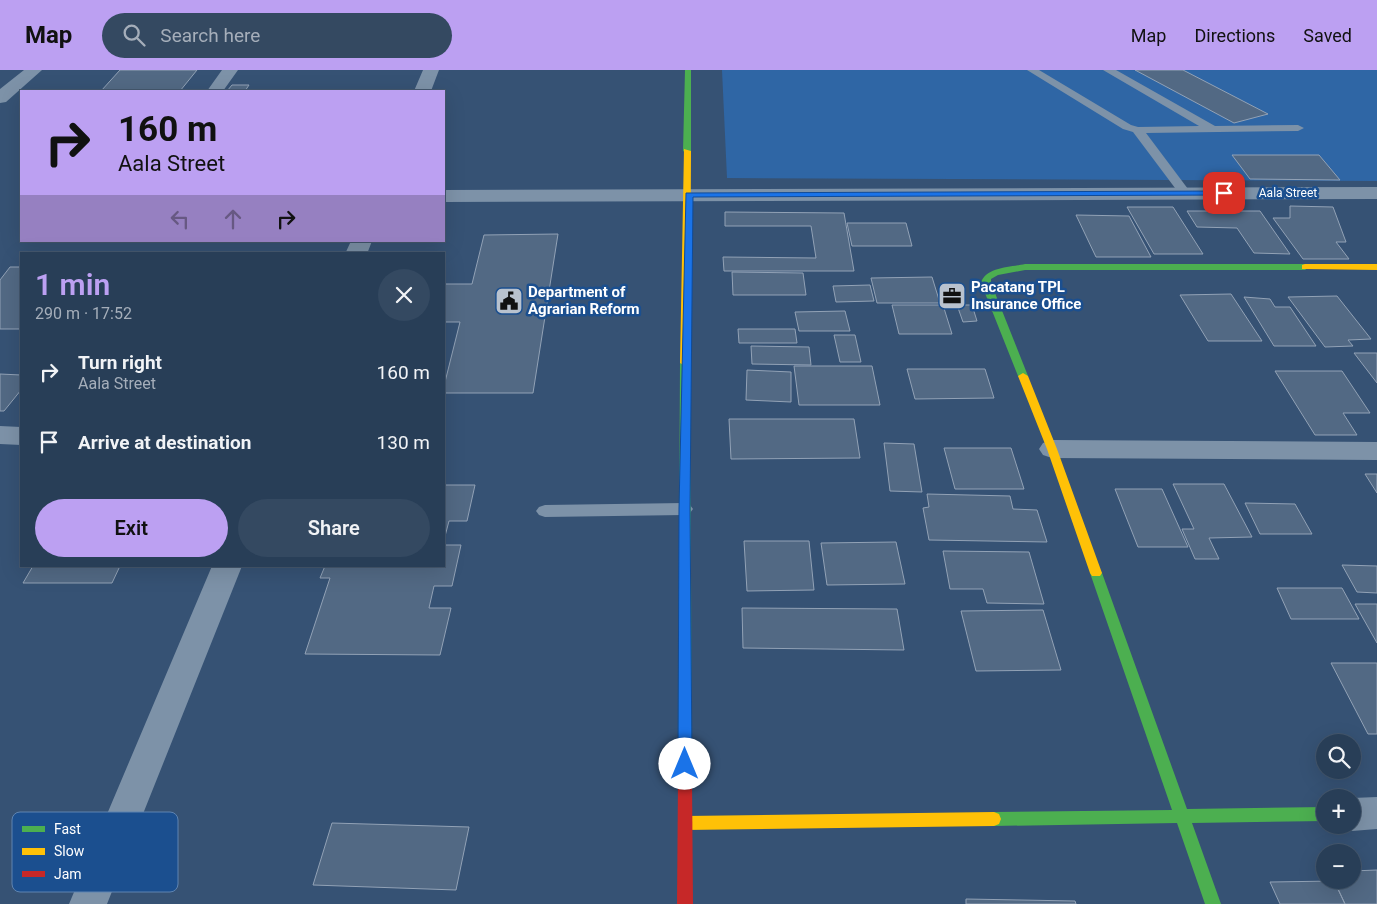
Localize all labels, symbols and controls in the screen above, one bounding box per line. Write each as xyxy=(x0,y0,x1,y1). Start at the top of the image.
search box xyxy=(102,13,452,58)
text: Map xyxy=(25,21,72,49)
icon: search xyxy=(120,21,148,49)
text: Search here xyxy=(160,24,260,47)
text: Map xyxy=(1131,25,1166,46)
text: Directions xyxy=(1194,25,1275,46)
text: Saved xyxy=(1303,25,1352,46)
text: 160 m xyxy=(118,109,217,150)
icon: right xyxy=(35,110,100,175)
text: Aala Street xyxy=(118,151,225,176)
pin xyxy=(1203,172,1245,214)
icon: arrive xyxy=(1210,179,1238,207)
street label: Aala Street xyxy=(1259,186,1317,200)
icon: left xyxy=(166,205,194,233)
icon: ahead xyxy=(219,205,247,233)
icon: right xyxy=(272,205,300,233)
text: 1 min xyxy=(35,267,110,302)
button: close xyxy=(378,269,430,321)
place label: Pacatang TPL Insurance Office xyxy=(971,278,1081,313)
office icon: Pacatang TPL Insurance Office xyxy=(937,281,967,311)
place label: Department of Agrarian Reform xyxy=(528,283,640,318)
public building icon: Department of Agrarian Reform xyxy=(494,286,524,316)
text: 290 m · 17:52 xyxy=(35,304,132,323)
text: Turn right xyxy=(78,351,162,374)
icon: right xyxy=(35,358,63,386)
text: 160 m xyxy=(377,361,430,384)
text: Aala Street xyxy=(78,374,156,393)
icon: arrive xyxy=(35,428,63,456)
text: Arrive at destination xyxy=(78,431,251,454)
text: 130 m xyxy=(377,431,430,454)
button: Exit xyxy=(35,499,228,557)
button: Share xyxy=(238,499,430,557)
map controls xyxy=(1316,734,1361,889)
button: search xyxy=(1316,734,1361,779)
position arrow xyxy=(658,737,710,789)
button: + xyxy=(1316,789,1361,834)
legend xyxy=(12,812,178,892)
text: Fast xyxy=(54,821,81,837)
text: Slow xyxy=(54,843,85,859)
button: − xyxy=(1316,844,1361,889)
text: Jam xyxy=(54,866,82,882)

